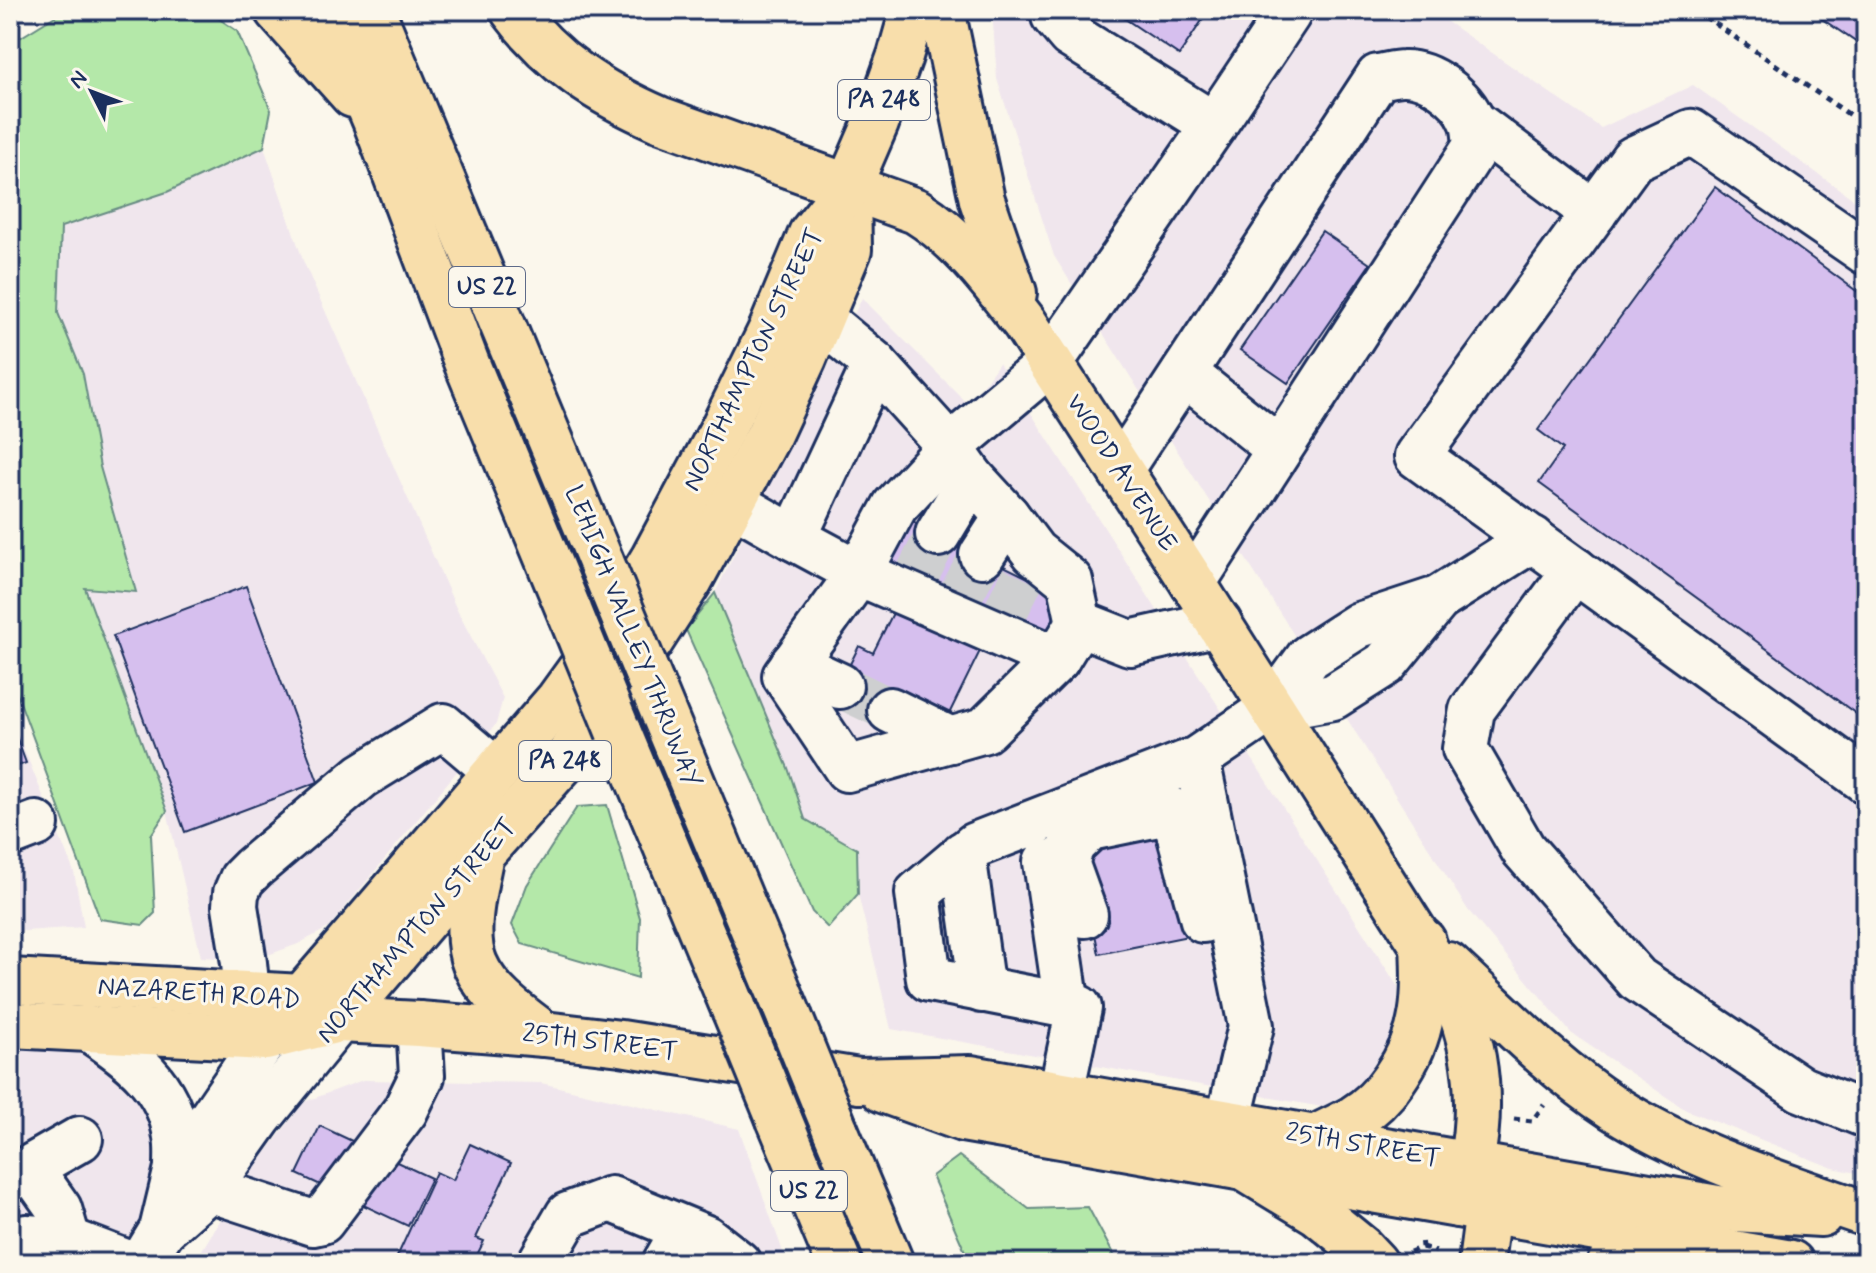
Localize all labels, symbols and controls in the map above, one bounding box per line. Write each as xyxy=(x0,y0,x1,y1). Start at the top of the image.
north arrow xyxy=(52,52,132,132)
text: N xyxy=(63,65,94,95)
road number: PA 248 xyxy=(838,80,930,120)
street label: NORTHAMPTON STREET xyxy=(675,223,833,497)
road number: US 22 xyxy=(449,267,525,307)
street label: WOOD AVENUE xyxy=(1057,388,1185,558)
street label: LEHIGH VALLEY THRUWAY xyxy=(556,481,708,793)
road number: PA 248 xyxy=(519,741,611,781)
street label: NORTHAMPTON STREET xyxy=(310,811,524,1051)
street label: NAZARETH ROAD xyxy=(96,970,302,1018)
street label: 25TH STREET xyxy=(520,1017,680,1069)
street label: 25TH STREET xyxy=(1283,1116,1443,1176)
road number: US 22 xyxy=(771,1171,847,1211)

